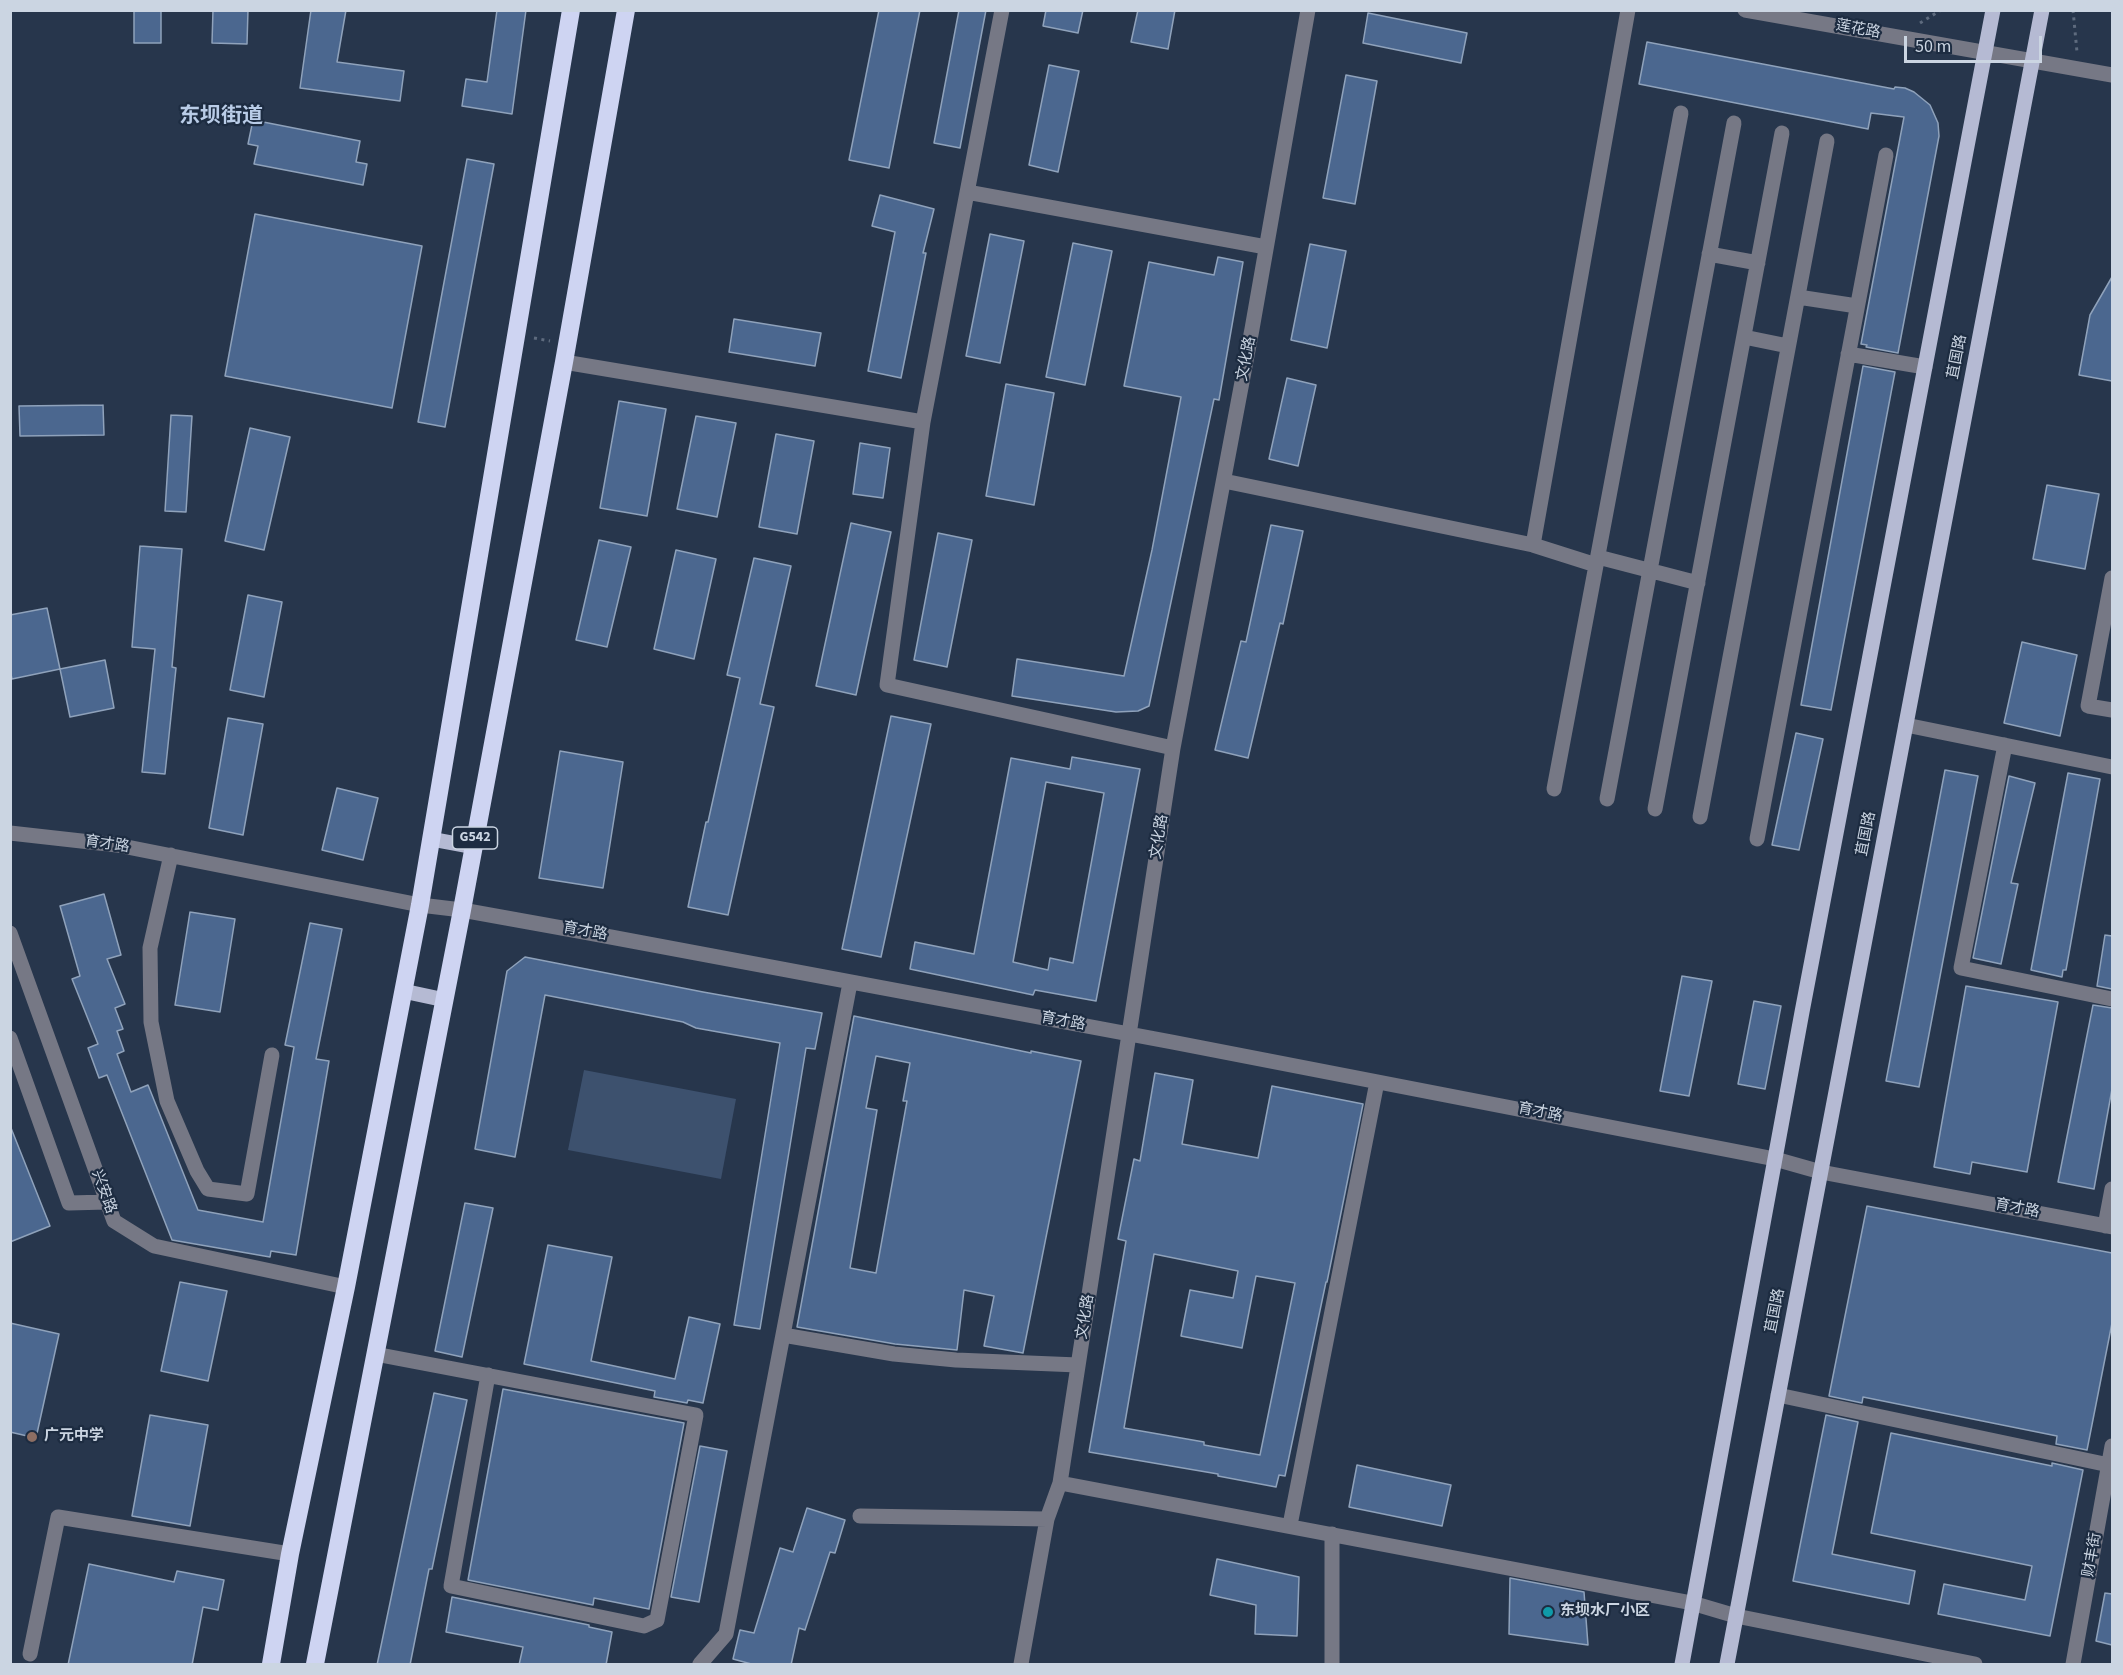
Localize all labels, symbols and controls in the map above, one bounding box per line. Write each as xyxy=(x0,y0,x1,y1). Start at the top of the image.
street label: 莲花路 xyxy=(1834,17,1882,43)
scale bar xyxy=(1907,24,2045,62)
text: 50 m xyxy=(1915,34,1951,59)
district label: 东坝街道 xyxy=(179,104,263,130)
street label: 苴国路 xyxy=(1945,333,1971,381)
street label: 文化路 xyxy=(1234,335,1260,383)
street label: 苴国路 xyxy=(1854,810,1880,858)
street label: 文化路 xyxy=(1148,813,1172,861)
road number: G542 xyxy=(452,827,498,849)
street label: 育才路 xyxy=(83,833,131,857)
street label: 育才路 xyxy=(561,919,609,945)
street label: 育才路 xyxy=(1039,1009,1087,1035)
street label: 育才路 xyxy=(1516,1100,1564,1126)
street label: 兴安路 xyxy=(87,1168,119,1216)
street label: 育才路 xyxy=(1993,1196,2041,1222)
street label: 苴国路 xyxy=(1763,1287,1789,1335)
street label: 文化路 xyxy=(1074,1293,1098,1341)
place label: 广元中学 xyxy=(44,1428,104,1446)
marker: 广元中学 xyxy=(25,1430,39,1444)
street label: 财丰街 xyxy=(2080,1531,2106,1579)
place label: 东坝水厂小区 xyxy=(1560,1603,1650,1621)
marker: 东坝水厂小区 xyxy=(1541,1605,1555,1619)

